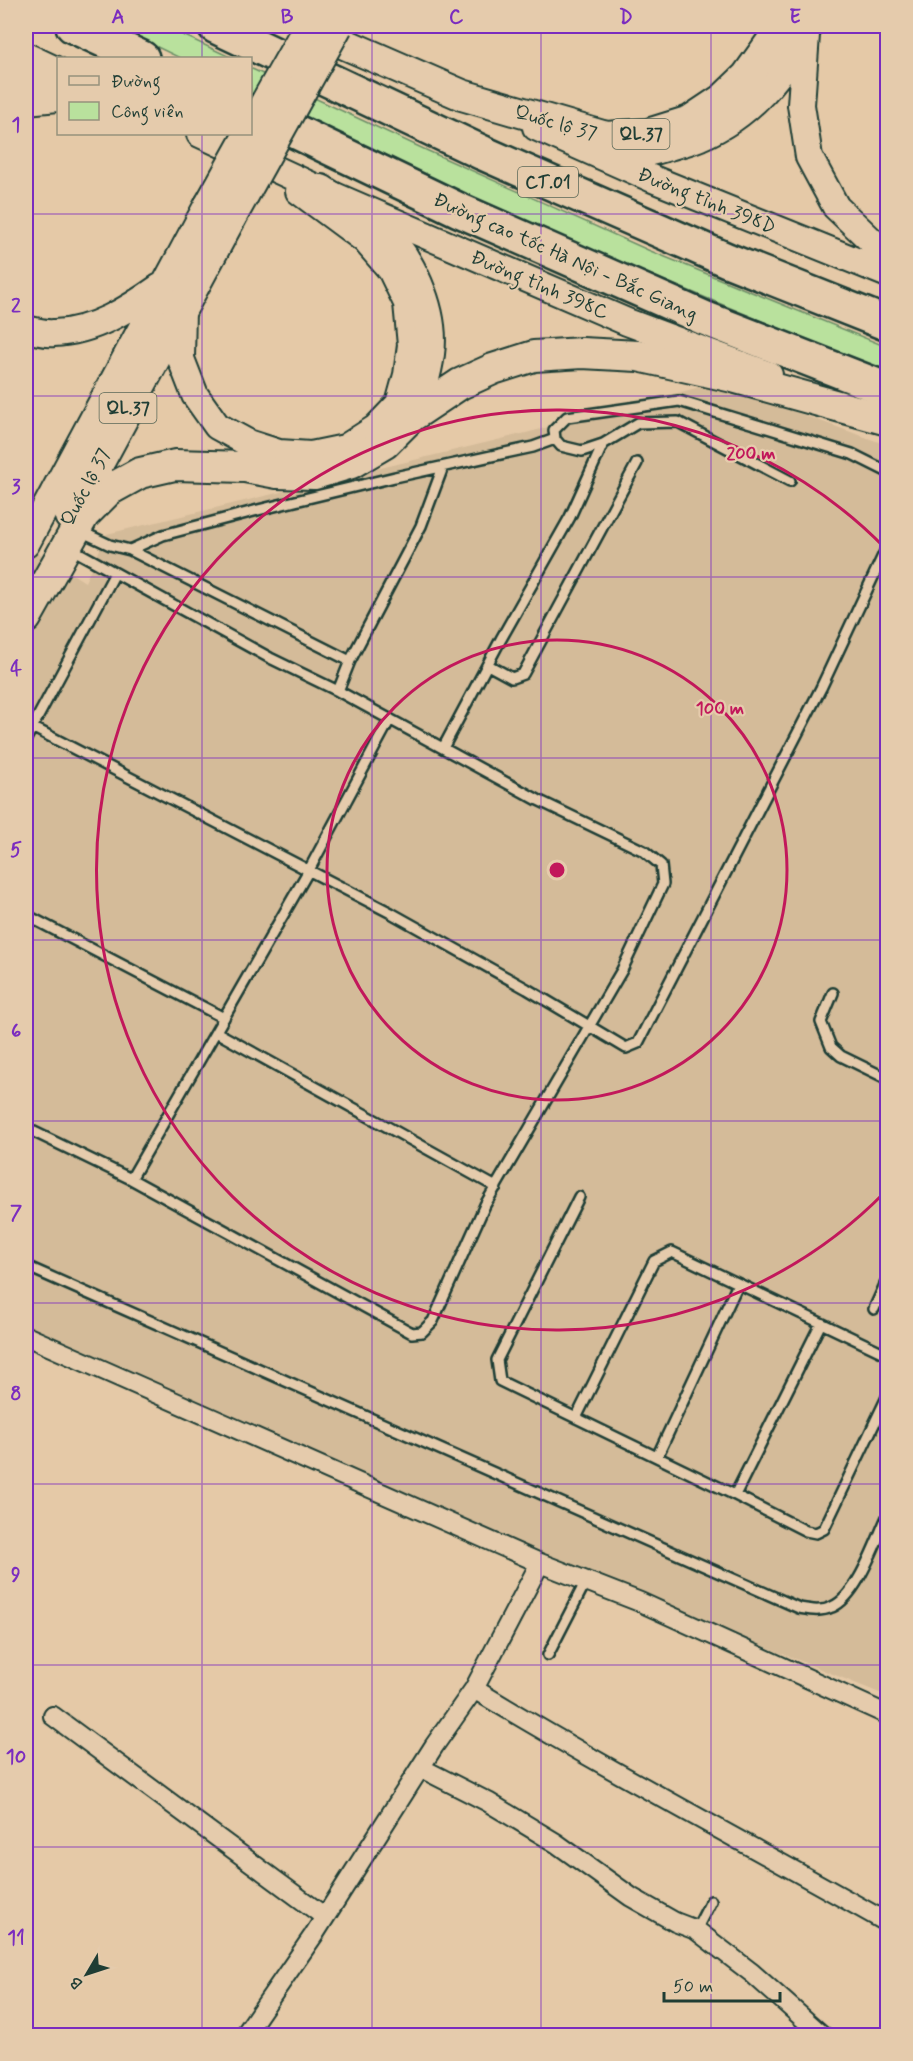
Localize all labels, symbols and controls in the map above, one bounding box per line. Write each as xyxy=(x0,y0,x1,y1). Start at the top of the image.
text: A xyxy=(111,4,125,31)
text: B xyxy=(281,4,294,31)
text: C xyxy=(449,4,464,31)
text: D xyxy=(619,4,633,31)
text: E xyxy=(789,4,801,31)
legend xyxy=(57,57,252,135)
text: Đường xyxy=(111,70,161,96)
street label: Quốc lộ 37 xyxy=(511,99,600,148)
text: Công viên xyxy=(111,100,184,126)
text: 1 xyxy=(12,112,20,139)
road number: QL.37 xyxy=(612,119,670,149)
street label: Đường tỉnh 398D xyxy=(633,161,780,243)
road number: CT.01 xyxy=(518,167,578,197)
street label: Đường cao tốc Hà Nội - Bắc Giang xyxy=(428,187,702,330)
street label: Đường tỉnh 398C xyxy=(466,244,613,328)
text: 2 xyxy=(11,293,21,320)
road number: QL.37 xyxy=(100,393,156,423)
text: 200 m xyxy=(726,442,776,466)
street label: Quốc lộ 37 xyxy=(55,444,118,531)
text: 3 xyxy=(11,474,21,501)
text: 4 xyxy=(10,656,22,683)
text: 100 m xyxy=(696,697,744,721)
text: 5 xyxy=(10,837,22,864)
centre of rings xyxy=(547,860,567,880)
text: 6 xyxy=(11,1018,21,1045)
text: 7 xyxy=(10,1200,22,1227)
text: 8 xyxy=(10,1381,22,1408)
text: 9 xyxy=(11,1562,21,1589)
text: 10 xyxy=(6,1744,26,1771)
text: 11 xyxy=(7,1925,25,1952)
north arrow xyxy=(57,1944,117,2004)
scale bar xyxy=(664,1965,780,2003)
text: B xyxy=(65,1972,88,1993)
text: 50 m xyxy=(673,1975,713,1999)

